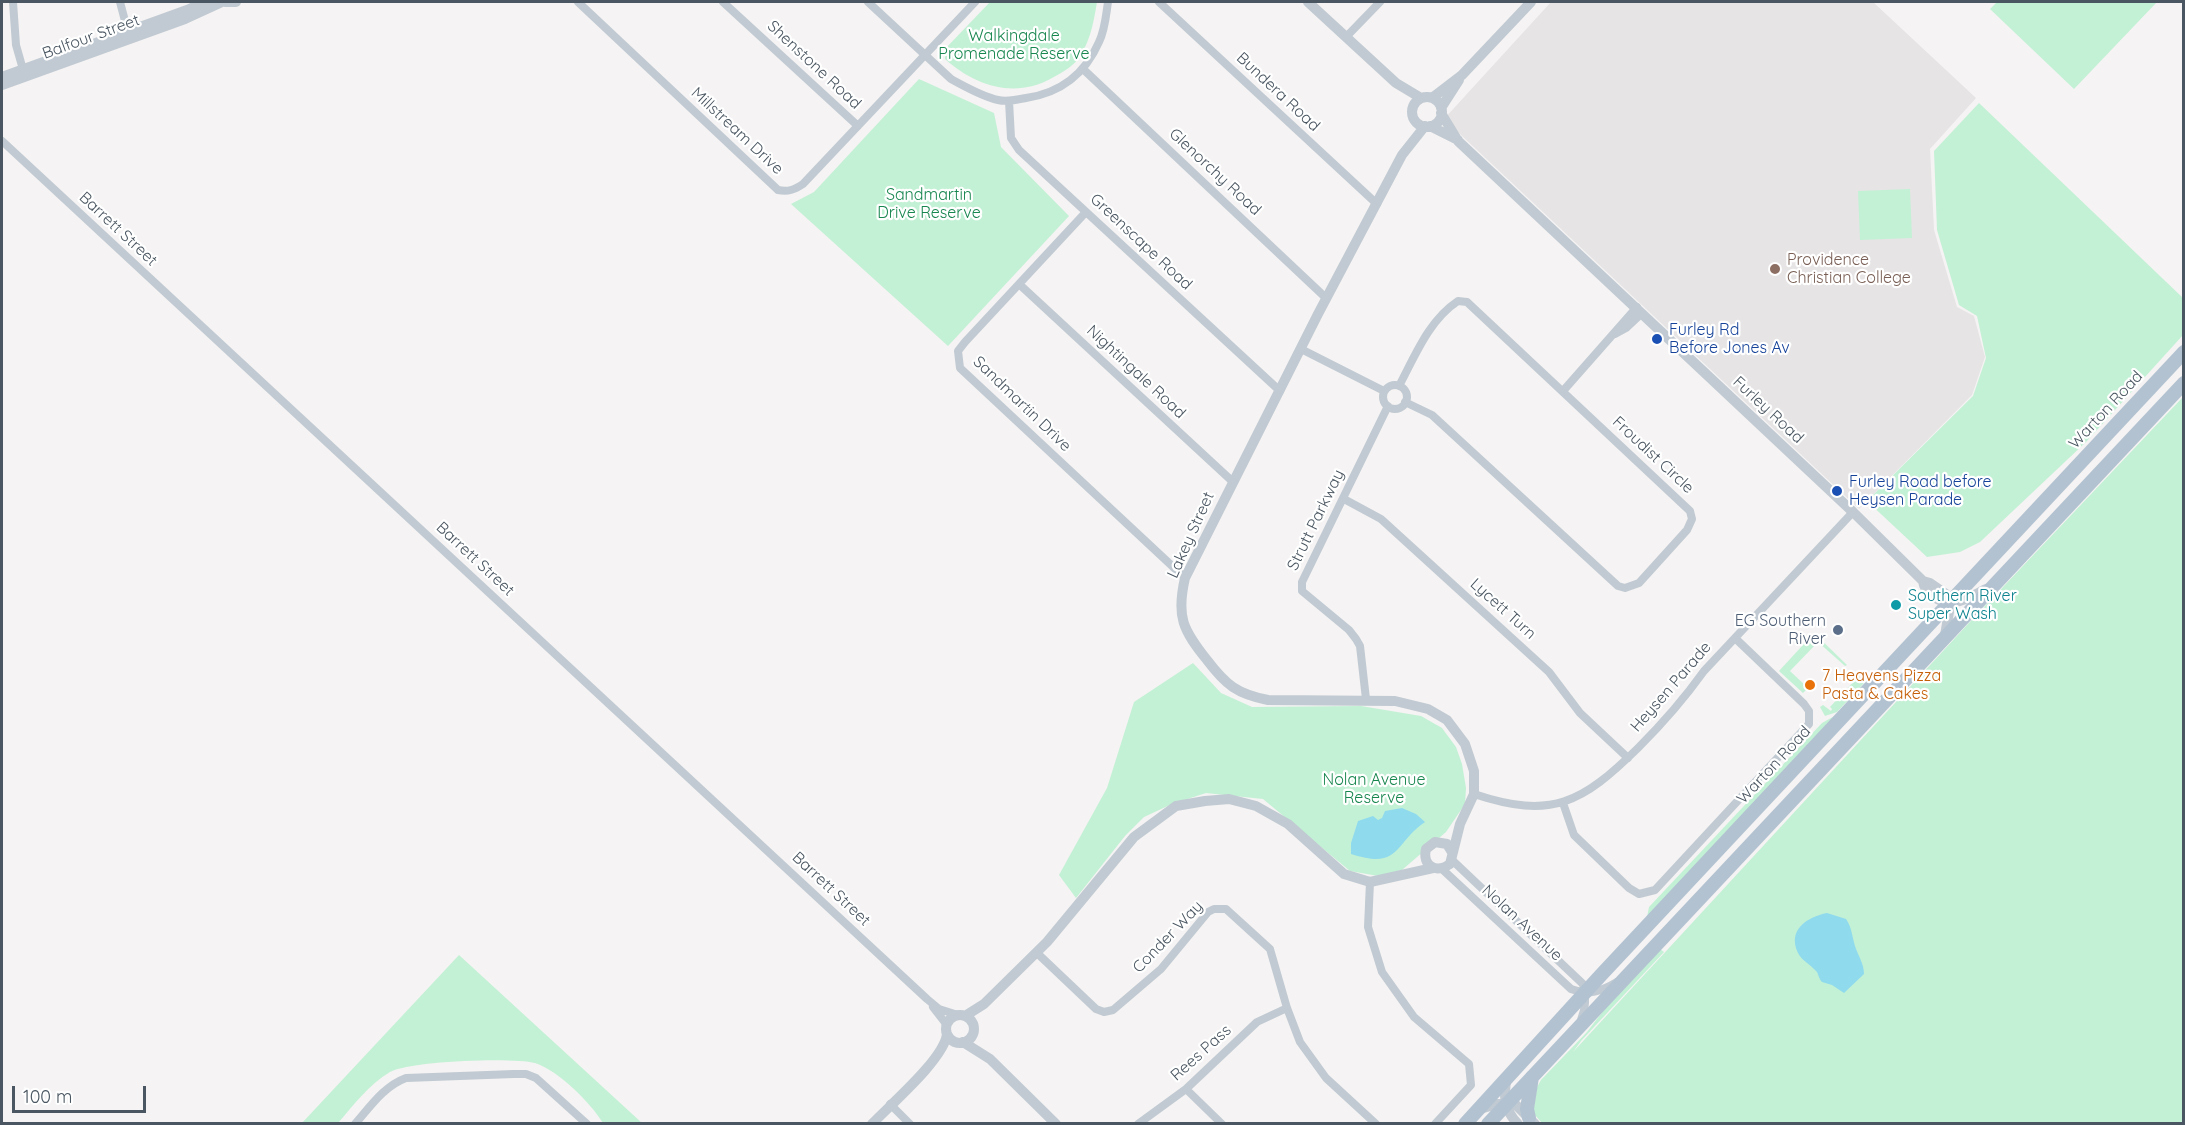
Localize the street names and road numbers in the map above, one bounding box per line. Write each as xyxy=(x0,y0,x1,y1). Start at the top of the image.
street label: Balfour Street xyxy=(40,11,142,63)
street label: Shenstone Road xyxy=(763,17,865,113)
street label: Bundera Road xyxy=(1232,48,1324,136)
street label: Millstream Drive xyxy=(687,83,787,179)
street label: Glenorchy Road xyxy=(1165,124,1265,220)
street label: Barrett Street xyxy=(75,188,161,270)
street label: Greenscape Road xyxy=(1086,190,1196,294)
street label: Nightingale Road xyxy=(1082,321,1190,423)
street label: Sandmartin Drive xyxy=(969,352,1075,456)
street label: Warton Road xyxy=(2065,367,2147,453)
street label: Furley Road xyxy=(1729,372,1807,448)
street label: Froudist Circle xyxy=(1608,412,1698,498)
street label: Strutt Parkway xyxy=(1283,467,1349,573)
street label: Lakey Street xyxy=(1163,489,1219,581)
street label: Barrett Street xyxy=(432,518,518,600)
street label: Lycett Turn xyxy=(1466,574,1540,644)
street label: Heysen Parade xyxy=(1627,638,1715,736)
street label: Warton Road xyxy=(1733,722,1815,808)
street label: Barrett Street xyxy=(788,848,874,930)
street label: Nolan Avenue xyxy=(1478,881,1566,965)
street label: Conder Way xyxy=(1129,897,1207,977)
street label: Rees Pass xyxy=(1167,1021,1235,1085)

